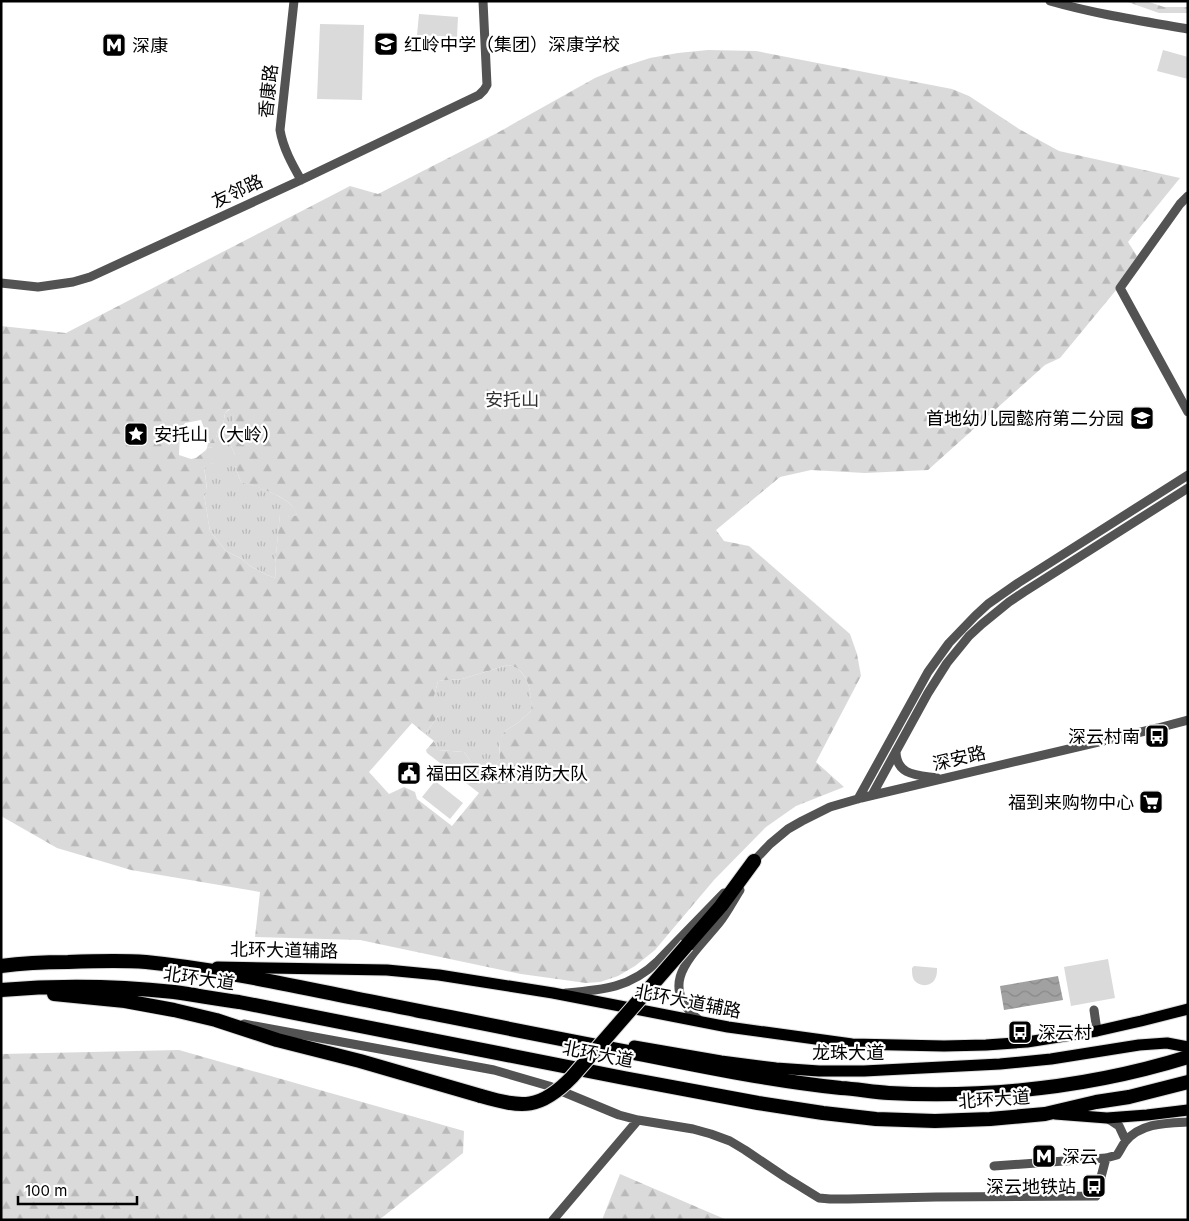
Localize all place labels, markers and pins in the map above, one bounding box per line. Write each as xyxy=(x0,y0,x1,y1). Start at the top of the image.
school or university icon: 红岭中学（集团）深康学校 xyxy=(373,31,399,57)
metro station icon: 深康 xyxy=(101,32,127,58)
place label: 红岭中学（集团）深康学校 xyxy=(404,34,620,55)
place label: 深康 xyxy=(132,35,168,56)
school or university icon: 首地幼儿园懿府第二分园 xyxy=(1129,405,1155,431)
place label: 首地幼儿园懿府第二分园 xyxy=(926,408,1124,429)
place icon: 安托山（大岭） xyxy=(123,421,149,447)
place label: 安托山（大岭） xyxy=(154,424,280,445)
bus stop icon: 深云村南 xyxy=(1144,723,1170,749)
place label: 深云村南 xyxy=(1068,726,1140,747)
public building icon: 福田区森林消防大队 xyxy=(396,760,422,786)
place label: 福田区森林消防大队 xyxy=(426,763,588,784)
supermarket icon: 福到来购物中心 xyxy=(1138,789,1164,815)
place label: 福到来购物中心 xyxy=(1008,792,1134,813)
bus stop icon: 深云村 xyxy=(1007,1019,1033,1045)
place label: 深云村 xyxy=(1038,1022,1092,1043)
metro station icon: 深云 xyxy=(1031,1143,1057,1169)
place label: 深云 xyxy=(1062,1146,1098,1167)
bus stop icon: 深云地铁站 xyxy=(1081,1173,1107,1199)
place label: 深云地铁站 xyxy=(986,1176,1076,1197)

